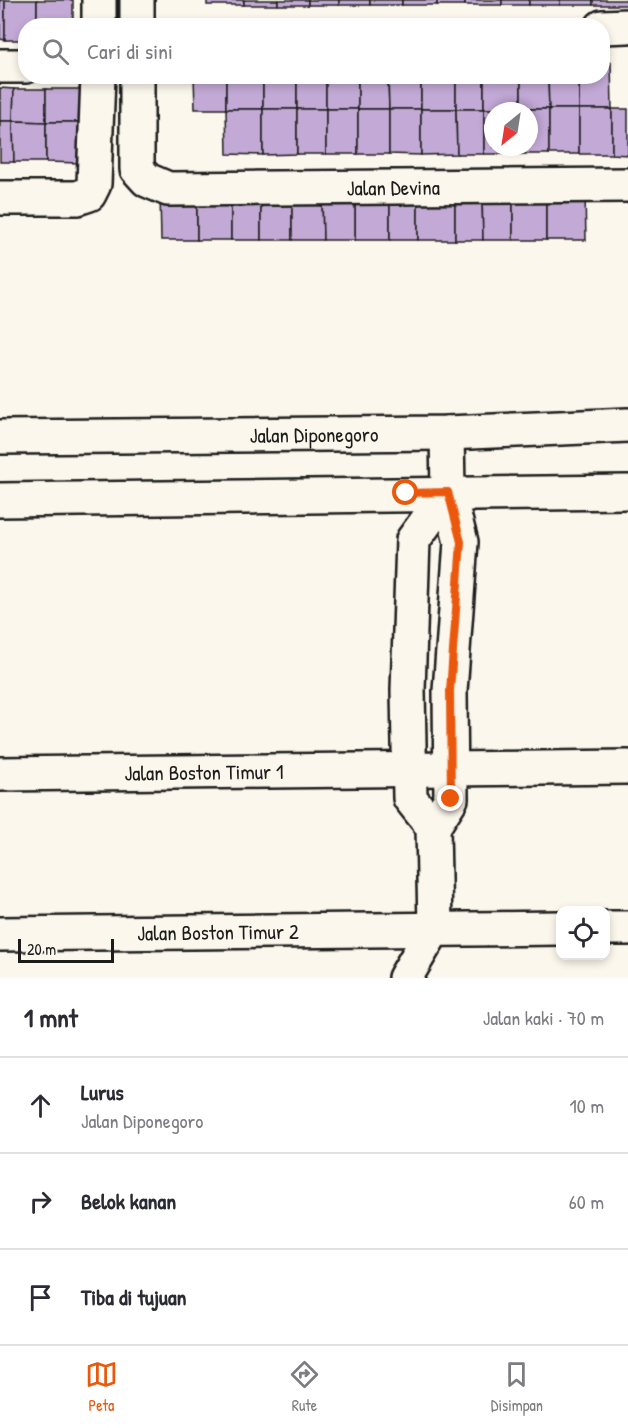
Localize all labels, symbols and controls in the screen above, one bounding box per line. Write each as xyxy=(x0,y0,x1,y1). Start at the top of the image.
search box xyxy=(18,18,610,84)
icon: search xyxy=(39,35,72,68)
text: Cari di sini xyxy=(87,36,173,66)
north arrow xyxy=(484,102,538,156)
street label: Jalan Devina xyxy=(346,172,440,202)
street label: Jalan Diponegoro xyxy=(250,419,378,449)
route start xyxy=(392,479,418,505)
street label: Jalan Boston Timur 1 xyxy=(124,756,284,787)
route end xyxy=(437,785,463,811)
map controls xyxy=(556,906,610,960)
button: locate xyxy=(556,906,610,960)
street label: Jalan Boston Timur 2 xyxy=(137,916,299,947)
scale bar xyxy=(18,936,114,964)
text: 20 m xyxy=(27,938,56,960)
text: 1 mnt xyxy=(24,1000,78,1035)
text: Jalan kaki · 70 m xyxy=(483,1004,604,1031)
text: Lurus xyxy=(81,1077,124,1107)
icon: ahead xyxy=(24,1089,57,1122)
text: 10 m xyxy=(570,1092,604,1119)
text: Jalan Diponegoro xyxy=(81,1107,203,1134)
icon: right xyxy=(24,1185,57,1218)
text: Belok kanan xyxy=(81,1186,176,1216)
text: 60 m xyxy=(569,1188,604,1215)
icon: arrive xyxy=(24,1281,57,1314)
text: Tiba di tujuan xyxy=(81,1282,186,1312)
tab: Peta xyxy=(85,1358,118,1416)
tab: Rute xyxy=(288,1358,321,1416)
tab: Disimpan xyxy=(491,1358,543,1416)

